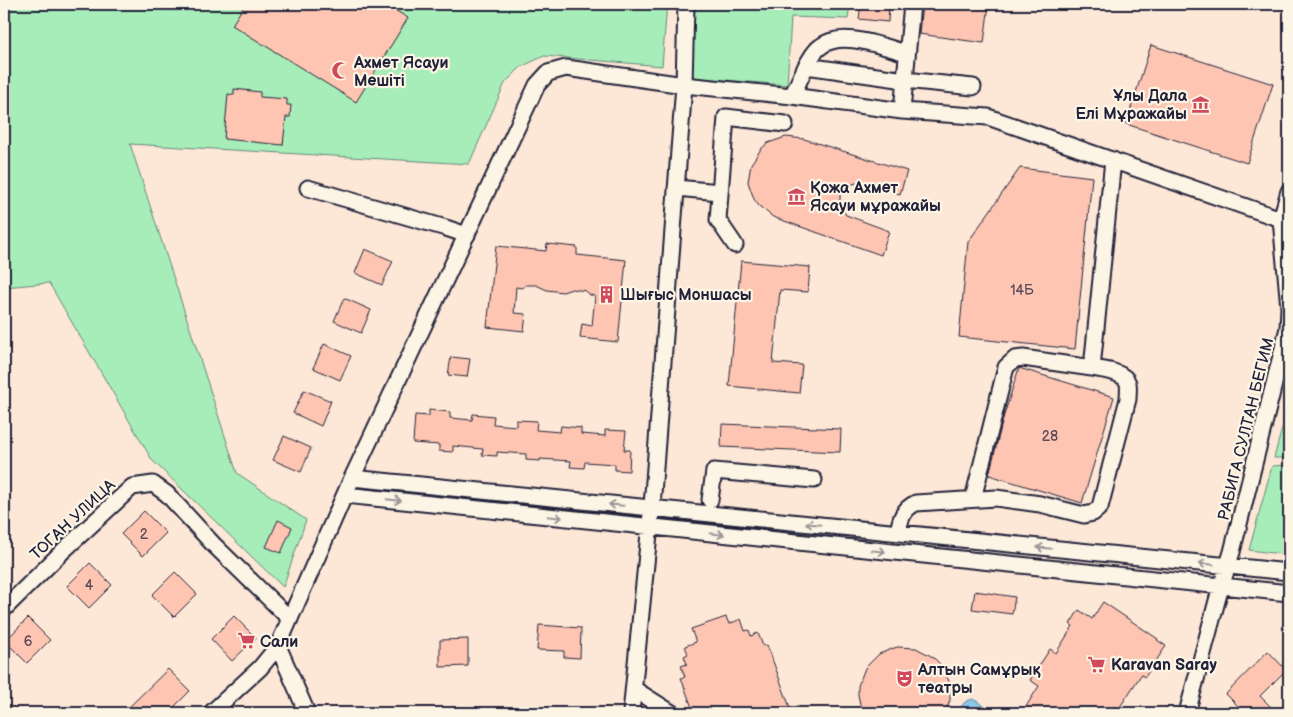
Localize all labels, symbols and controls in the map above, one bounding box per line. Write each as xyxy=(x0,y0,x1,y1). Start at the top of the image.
place label: Ахмет Ясауи Мешіті xyxy=(353,54,449,91)
mosque icon: Ахмет Ясауи Мешіті xyxy=(330,61,350,81)
place label: Ұлы Дала Елі Мұражайы xyxy=(1076,87,1188,124)
museum icon: Ұлы Дала Елі Мұражайы xyxy=(1191,94,1211,114)
place label: Қожа Ахмет Ясауи мұражайы xyxy=(810,179,941,216)
museum icon: Қожа Ахмет Ясауи мұражайы xyxy=(786,186,806,206)
house number: 14Б xyxy=(1010,282,1034,299)
building icon: Шығыс Моншасы xyxy=(596,284,616,304)
place label: Шығыс Моншасы xyxy=(620,286,752,305)
street label: РАБИГА СУЛТАН БЕГИМ xyxy=(1215,336,1278,523)
house number: 28 xyxy=(1042,428,1058,445)
street label: ТОГАН УЛИЦА xyxy=(27,476,120,564)
one-way arrow xyxy=(385,495,401,505)
one-way arrow xyxy=(609,500,625,510)
one-way arrow xyxy=(547,512,563,522)
one-way arrow xyxy=(805,520,821,529)
house number: 2 xyxy=(140,526,149,543)
one-way arrow xyxy=(708,529,724,539)
one-way arrow xyxy=(1037,543,1053,553)
one-way arrow xyxy=(870,546,886,556)
one-way arrow xyxy=(1198,559,1214,569)
house number: 4 xyxy=(85,577,94,594)
supermarket icon: Сали xyxy=(236,631,256,651)
house number: 6 xyxy=(24,633,33,650)
place label: Сали xyxy=(260,633,298,652)
supermarket icon: Karavan Saray xyxy=(1087,654,1107,674)
place label: Karavan Saray xyxy=(1111,656,1217,675)
place label: Алтын Самұрық театры xyxy=(917,661,1041,698)
theatre icon: Алтын Самұрық театры xyxy=(894,668,914,688)

